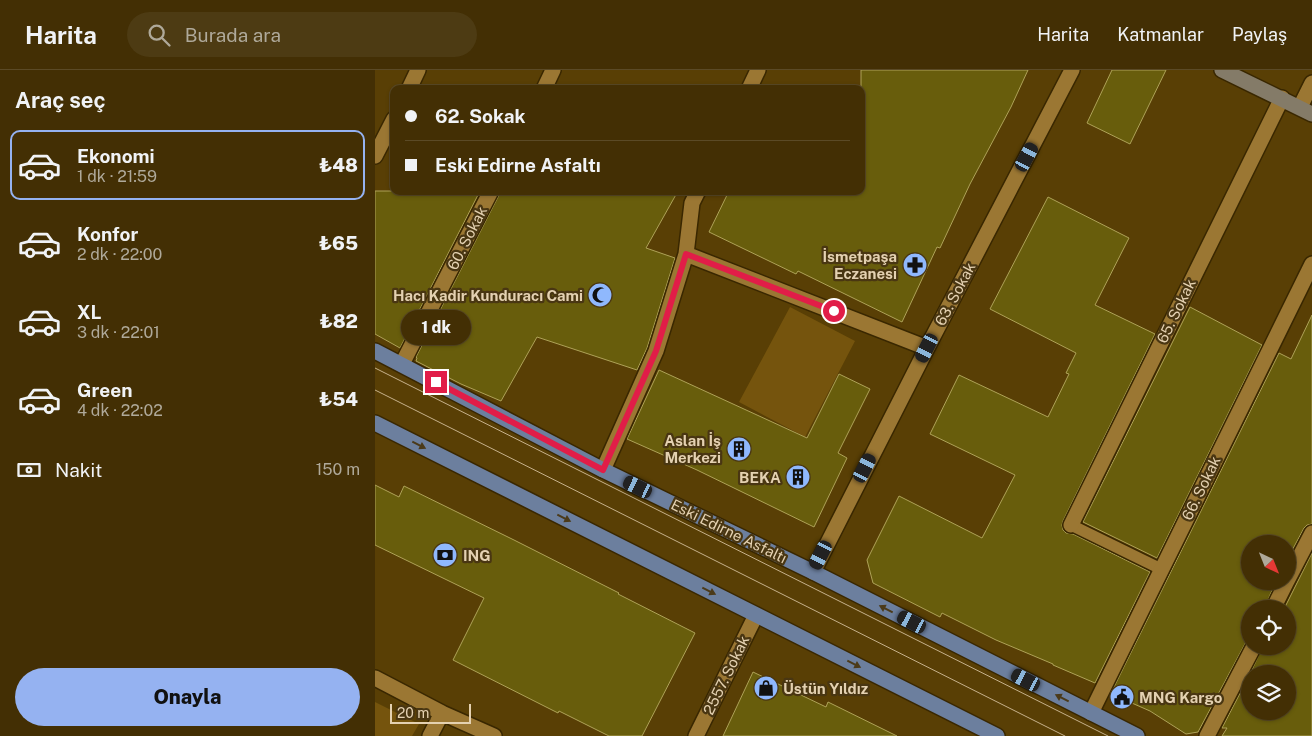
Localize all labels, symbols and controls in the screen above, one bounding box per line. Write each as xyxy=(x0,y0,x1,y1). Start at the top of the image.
search box xyxy=(127,12,477,57)
text: Harita xyxy=(25,21,97,49)
icon: search xyxy=(145,21,173,49)
text: Burada ara xyxy=(185,24,281,46)
text: Harita xyxy=(1037,24,1089,45)
text: Katmanlar xyxy=(1117,24,1204,45)
text: Paylaş xyxy=(1232,24,1287,45)
text: Araç seç xyxy=(15,87,106,113)
text: 62. Sokak xyxy=(435,105,525,127)
car xyxy=(1013,140,1040,174)
icon: car xyxy=(17,143,62,188)
text: Ekonomi xyxy=(77,145,155,167)
text: ₺48 xyxy=(319,154,358,176)
text: Eski Edirne Asfaltı xyxy=(435,154,601,176)
text: 1 dk · 21:59 xyxy=(77,167,157,186)
street label: 60. Sokak xyxy=(444,203,490,273)
icon: car xyxy=(17,221,62,266)
text: Konfor xyxy=(77,223,138,245)
text: ₺65 xyxy=(319,232,358,254)
text: 2 dk · 22:00 xyxy=(77,245,162,264)
place label: İsmetpaşa Eczanesi xyxy=(822,248,897,282)
pharmacy icon: İsmetpaşa Eczanesi xyxy=(902,252,928,278)
street label: 63. Sokak xyxy=(931,260,979,328)
street label: 65. Sokak xyxy=(1153,276,1199,346)
mosque icon: Hacı Kadir Kunduracı Cami xyxy=(587,282,613,308)
place label: Hacı Kadir Kunduracı Cami xyxy=(393,287,583,304)
icon: car xyxy=(17,299,62,344)
route start xyxy=(823,300,845,322)
text: XL xyxy=(77,301,102,323)
text: ₺82 xyxy=(319,310,358,332)
callout: 1 dk xyxy=(401,310,471,344)
text: 1 dk xyxy=(421,318,451,337)
text: 3 dk · 22:01 xyxy=(77,323,160,342)
car xyxy=(913,331,940,365)
route end xyxy=(425,371,447,393)
icon: car xyxy=(17,377,62,422)
text: Green xyxy=(77,379,132,401)
text: ₺54 xyxy=(319,388,358,410)
text: 4 dk · 22:02 xyxy=(77,401,163,420)
place label: Aslan İş Merkezi xyxy=(664,432,721,466)
building icon: Aslan İş Merkezi xyxy=(726,436,752,462)
one-way arrow xyxy=(411,441,426,449)
car xyxy=(851,451,878,485)
street label: 66. Sokak xyxy=(1178,453,1224,523)
icon: cash xyxy=(15,456,43,484)
text: Nakit xyxy=(55,459,102,481)
text: 150 m xyxy=(316,460,360,479)
building icon: BEKA xyxy=(785,464,811,490)
place label: BEKA xyxy=(739,469,781,486)
car xyxy=(621,474,654,500)
street label: Eski Edirne Asfaltı xyxy=(668,496,790,566)
one-way arrow xyxy=(557,514,571,522)
north arrow xyxy=(1241,535,1296,590)
map controls xyxy=(1241,535,1296,720)
car xyxy=(807,538,834,572)
bank icon: ING xyxy=(432,542,458,568)
place label: ING xyxy=(463,547,491,564)
one-way arrow xyxy=(702,587,716,595)
button: locate xyxy=(1241,600,1296,655)
one-way arrow xyxy=(879,605,893,613)
car xyxy=(895,609,928,635)
street label: 2557. Sokak xyxy=(700,633,752,717)
one-way arrow xyxy=(847,660,861,668)
button: layers xyxy=(1241,665,1296,720)
car xyxy=(1009,667,1042,693)
button: Onayla xyxy=(15,668,360,726)
shop icon: Üstün Yıldız xyxy=(753,675,779,701)
place label: Üstün Yıldız xyxy=(783,680,868,697)
public building icon: MNG Kargo xyxy=(1109,684,1135,710)
place label: MNG Kargo xyxy=(1139,689,1223,706)
one-way arrow xyxy=(1055,694,1070,702)
scale bar xyxy=(390,701,471,724)
text: 20 m xyxy=(397,705,429,721)

